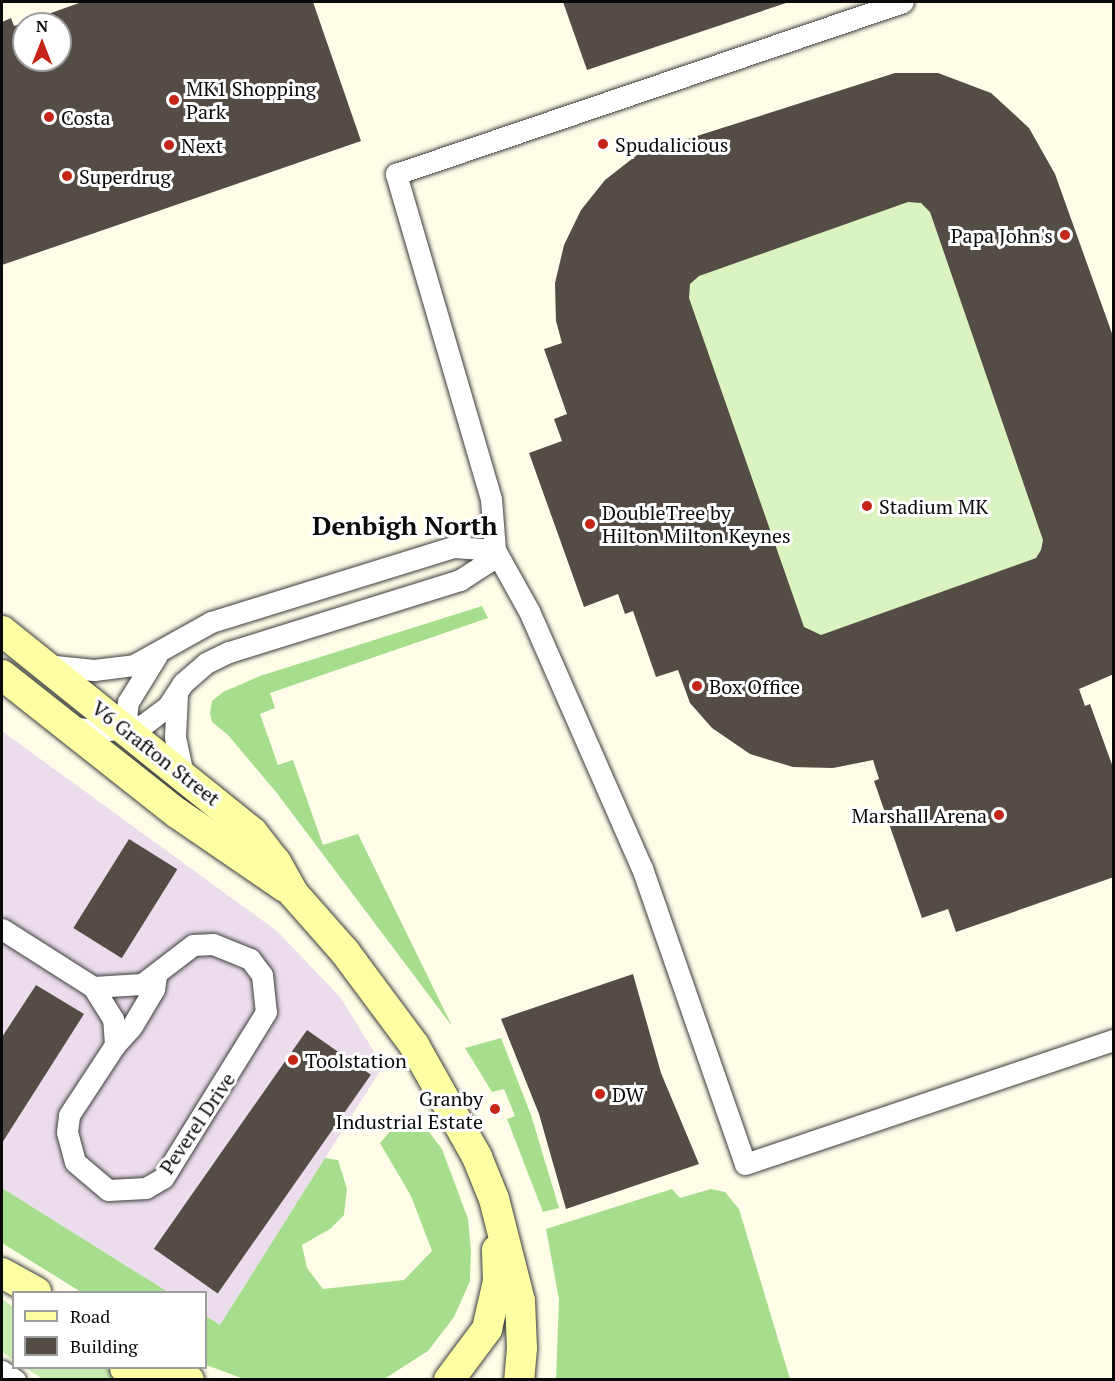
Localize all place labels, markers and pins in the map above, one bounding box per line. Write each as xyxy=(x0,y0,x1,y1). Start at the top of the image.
place label: MK1 Shopping Park xyxy=(186,77,316,124)
marker: MK1 Shopping Park xyxy=(167,93,181,107)
place label: Costa xyxy=(61,105,111,129)
marker: Costa xyxy=(42,110,56,124)
place label: Spudalicious xyxy=(615,132,728,156)
place label: Next xyxy=(181,133,223,157)
marker: Spudalicious xyxy=(596,137,610,151)
marker: Next xyxy=(162,138,176,152)
place label: Superdrug xyxy=(79,164,171,188)
marker: Superdrug xyxy=(60,169,74,183)
place label: Papa John's xyxy=(951,223,1053,247)
marker: Papa John's xyxy=(1058,228,1072,242)
place label: Stadium MK xyxy=(879,494,988,518)
marker: Stadium MK xyxy=(860,499,874,513)
place label: DoubleTree by Hilton Milton Keynes xyxy=(602,500,791,547)
marker: DoubleTree by Hilton Milton Keynes xyxy=(583,517,597,531)
place label: Box Office xyxy=(709,674,800,698)
marker: Box Office xyxy=(690,679,704,693)
place label: Marshall Arena xyxy=(851,803,987,827)
marker: Marshall Arena xyxy=(992,808,1006,822)
place label: Toolstation xyxy=(305,1048,407,1072)
marker: Toolstation xyxy=(286,1053,300,1067)
place label: DW xyxy=(612,1082,644,1106)
place label: Granby Industrial Estate xyxy=(335,1086,483,1133)
marker: DW xyxy=(593,1087,607,1101)
marker: Granby Industrial Estate xyxy=(488,1102,502,1116)

